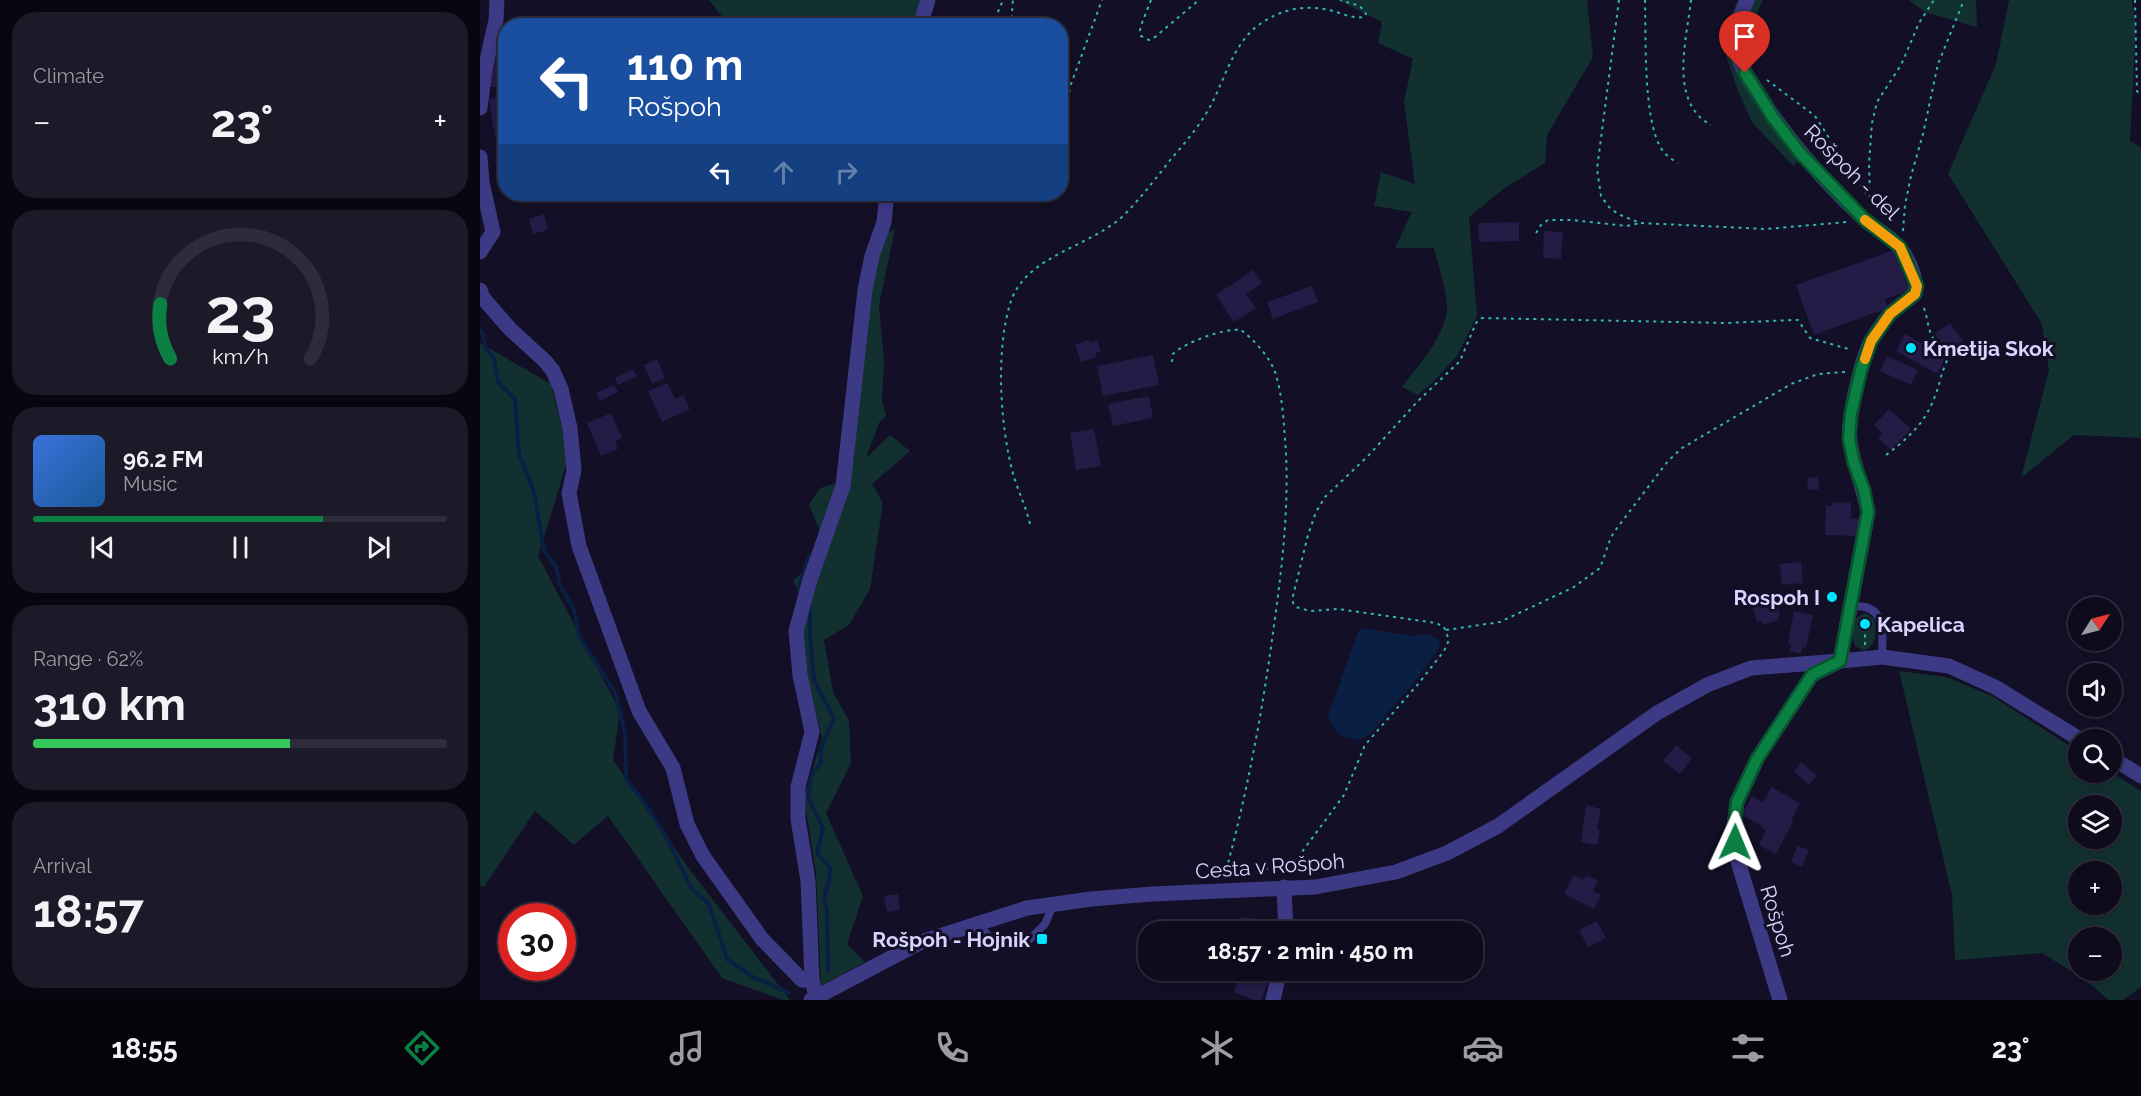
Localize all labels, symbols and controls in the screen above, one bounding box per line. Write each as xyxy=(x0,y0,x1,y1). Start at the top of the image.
pin xyxy=(1719,11,1770,73)
icon: arrive xyxy=(1728,20,1761,53)
text: 110 m xyxy=(627,41,743,90)
icon: left xyxy=(528,42,606,120)
text: Climate xyxy=(33,64,104,88)
text: Rošpoh xyxy=(627,91,722,122)
text: 23° xyxy=(211,95,273,148)
text: − xyxy=(33,102,51,141)
text: + xyxy=(433,102,447,141)
street label: Rošpoh - del xyxy=(1799,119,1905,225)
icon: left xyxy=(704,156,737,189)
icon: ahead xyxy=(767,156,800,189)
icon: right xyxy=(830,156,863,189)
text: 23 xyxy=(205,275,275,349)
place label: Kmetija Skok xyxy=(1923,336,2054,361)
marker: Kmetija Skok xyxy=(1904,341,1918,355)
text: km/h xyxy=(212,345,268,370)
text: 96.2 FM xyxy=(123,446,204,472)
text: Music xyxy=(123,472,177,496)
icon: previous xyxy=(86,531,119,564)
icon: pause xyxy=(224,531,257,564)
icon: next xyxy=(362,531,395,564)
place label: Rospoh I xyxy=(1734,585,1820,610)
marker: Rospoh I xyxy=(1825,590,1839,604)
north arrow xyxy=(2068,597,2122,651)
map controls xyxy=(2068,597,2122,981)
place label: Kapelica xyxy=(1877,612,1965,637)
marker: Kapelica xyxy=(1858,617,1872,631)
text: Range · 62% xyxy=(33,647,143,671)
button: sound xyxy=(2068,663,2122,717)
text: 310 km xyxy=(33,678,186,731)
button: search xyxy=(2068,729,2122,783)
button: layers xyxy=(2068,795,2122,849)
position arrow xyxy=(1703,810,1767,874)
street label: Cesta v Rošpoh xyxy=(1194,848,1346,884)
text: Arrival xyxy=(33,854,92,878)
button: + xyxy=(2068,861,2122,915)
street label: Rošpoh xyxy=(1755,882,1801,960)
text: 18:57 xyxy=(33,885,144,938)
speed limit sign: 30 xyxy=(498,903,576,981)
place label: Rošpoh - Hojnik xyxy=(872,927,1030,952)
button: − xyxy=(2068,927,2122,981)
marker: Rošpoh - Hojnik xyxy=(1035,932,1049,946)
text: 18:57 · 2 min · 450 m xyxy=(1207,938,1414,964)
icon: directions xyxy=(401,1027,443,1069)
icon: music xyxy=(666,1027,708,1069)
icon: phone xyxy=(931,1027,973,1069)
icon: climate xyxy=(1196,1027,1238,1069)
icon: car xyxy=(1462,1027,1504,1069)
icon: filters xyxy=(1727,1027,1769,1069)
text: 18:55 xyxy=(112,1033,178,1064)
text: 23° xyxy=(1992,1033,2029,1064)

